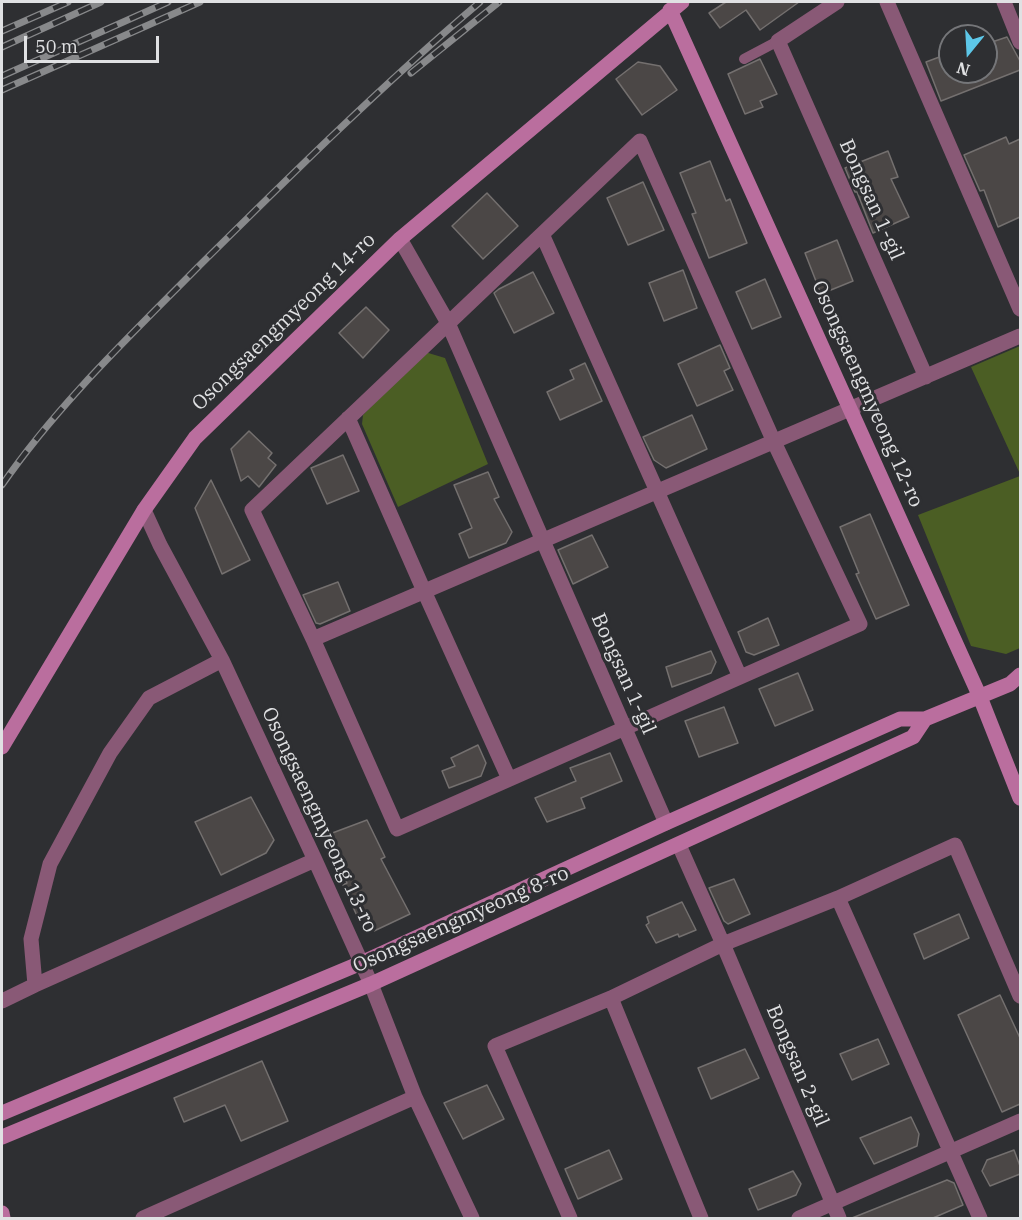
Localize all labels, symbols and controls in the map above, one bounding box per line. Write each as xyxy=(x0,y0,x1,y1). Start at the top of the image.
scale bar xyxy=(27,24,162,62)
north arrow xyxy=(938,24,998,84)
text: 50 m xyxy=(35,35,78,58)
text: N xyxy=(954,58,972,81)
street label: Bongsan 1-gil xyxy=(834,136,908,264)
street label: Osongsaengmyeong 14-ro xyxy=(187,228,381,416)
street label: Osongsaengmyeong 12-ro xyxy=(806,277,928,511)
street label: Bongsan 1-gil xyxy=(586,610,660,738)
street label: Osongsaengmyeong 13-ro xyxy=(256,704,382,936)
street label: Osongsaengmyeong 8-ro xyxy=(349,862,573,978)
street label: Bongsan 2-gil xyxy=(761,1002,833,1130)

